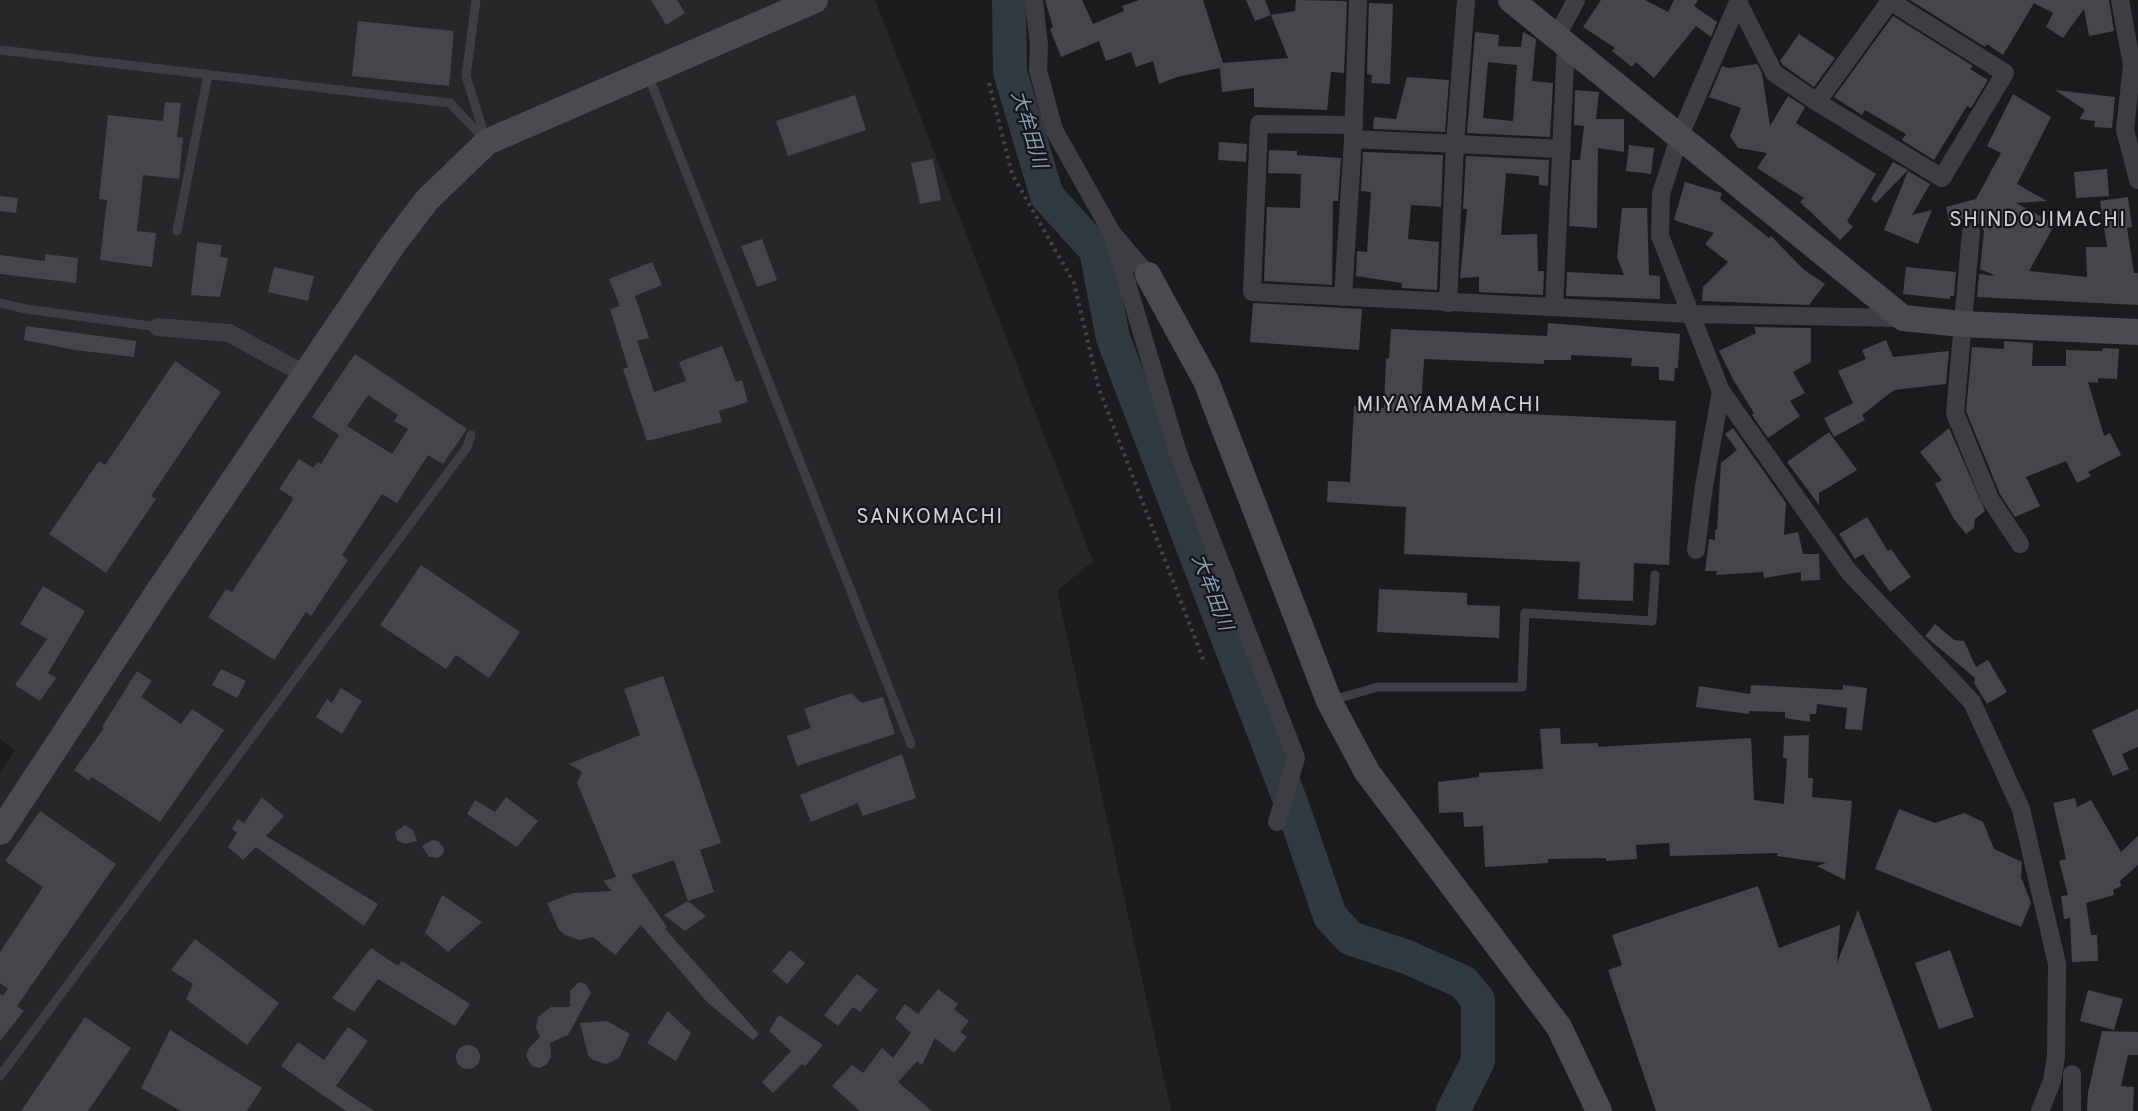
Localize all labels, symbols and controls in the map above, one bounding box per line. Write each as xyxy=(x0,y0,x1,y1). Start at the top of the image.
water label: 大牟田川 xyxy=(1004,88,1050,172)
district label: SHINDOJIMACHI xyxy=(1949,209,2127,235)
district label: MIYAYAMAMACHI xyxy=(1356,394,1542,420)
district label: SANKOMACHI xyxy=(856,506,1004,532)
water label: 大牟田川 xyxy=(1184,551,1236,635)

